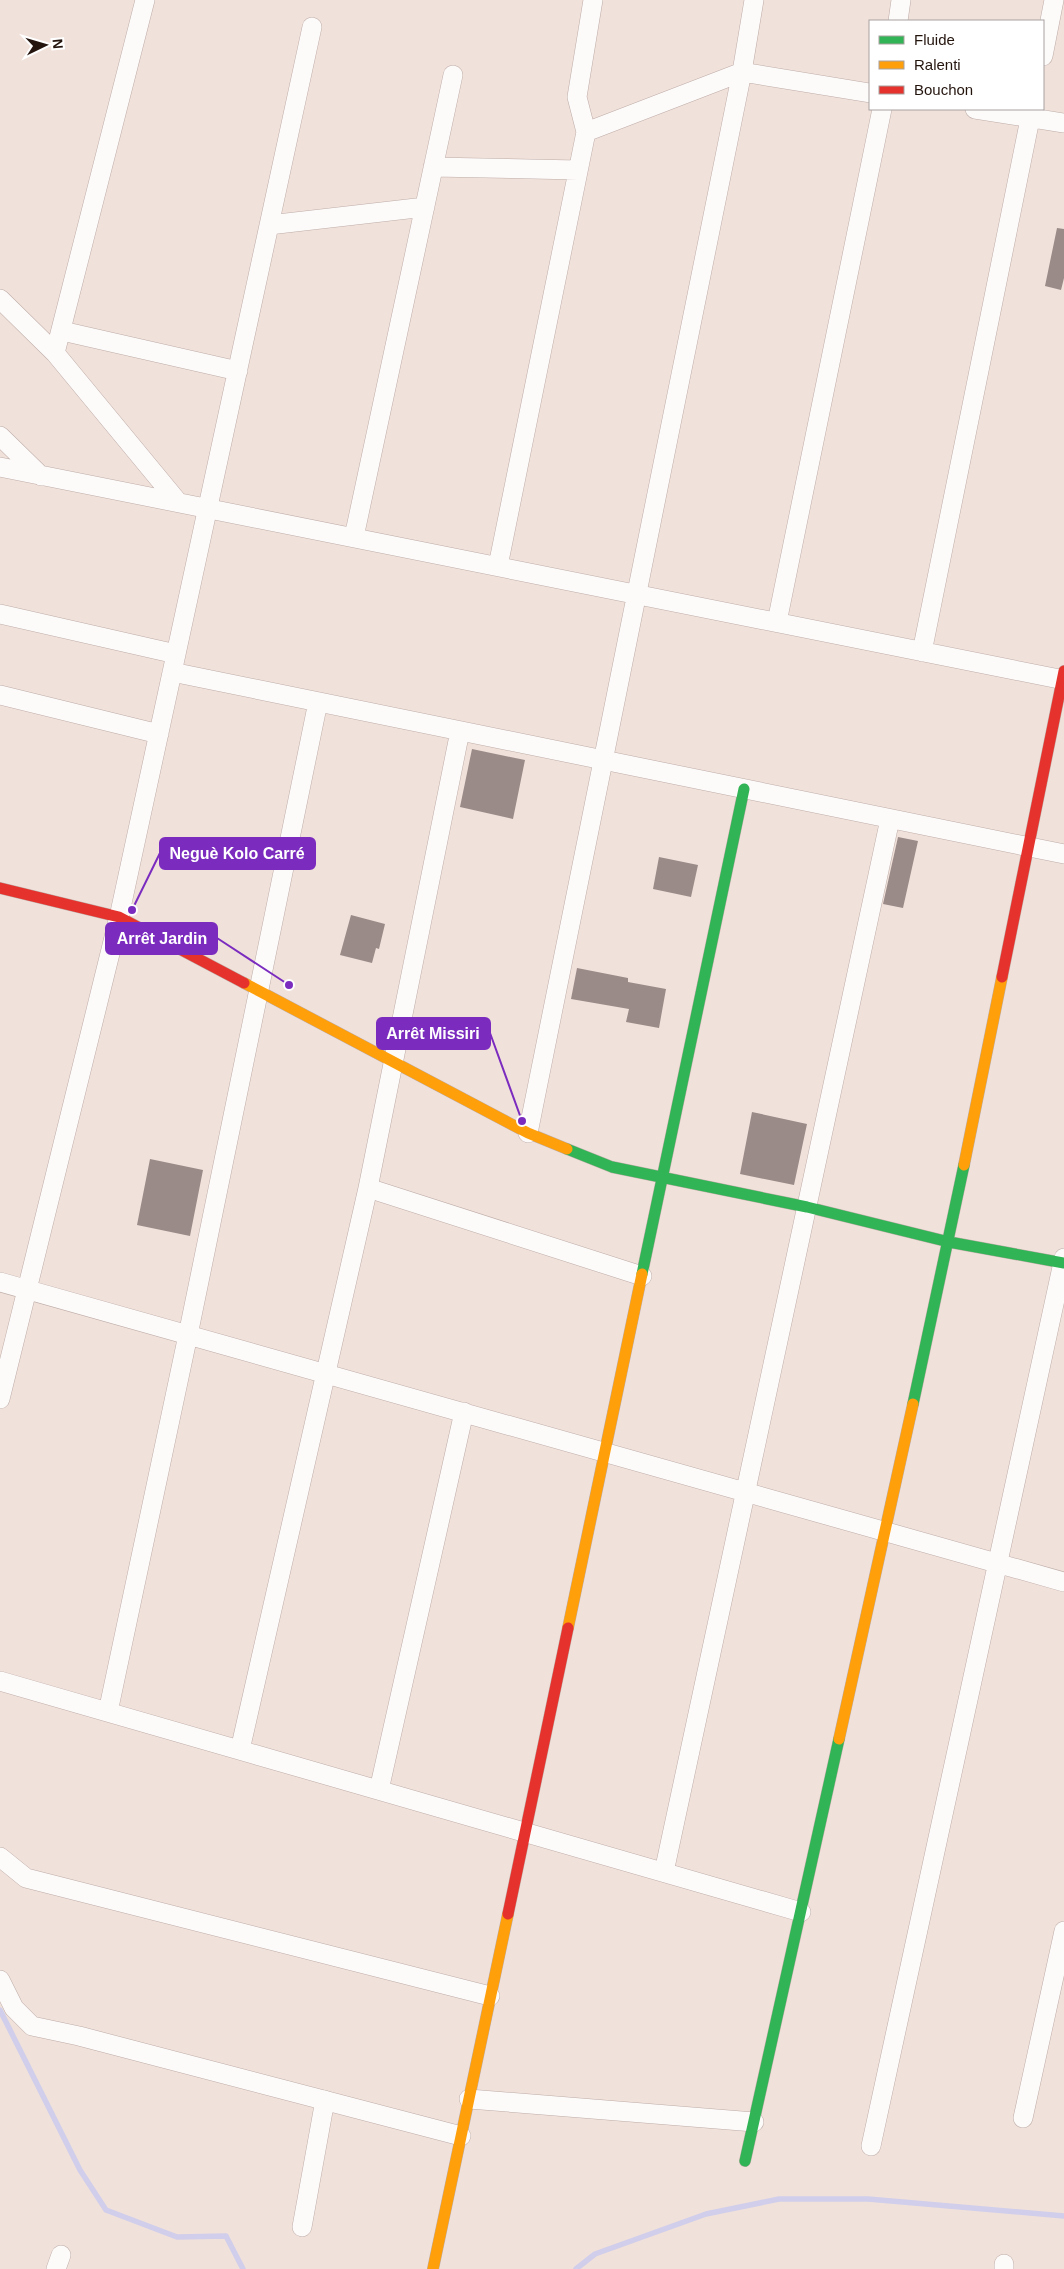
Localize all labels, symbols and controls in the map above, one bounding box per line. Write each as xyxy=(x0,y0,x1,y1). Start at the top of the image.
north arrow xyxy=(20,20,70,70)
legend xyxy=(869,20,1044,110)
text: Fluide xyxy=(914,31,955,48)
text: N xyxy=(50,38,66,50)
text: Ralenti xyxy=(914,56,961,73)
text: Bouchon xyxy=(914,81,973,98)
callout: Neguè Kolo Carré xyxy=(160,838,315,869)
text: Neguè Kolo Carré xyxy=(169,845,305,862)
callout: Arrêt Jardin xyxy=(106,923,217,954)
text: Arrêt Jardin xyxy=(117,930,207,947)
callout: Arrêt Missiri xyxy=(377,1018,490,1049)
text: Arrêt Missiri xyxy=(386,1025,480,1042)

